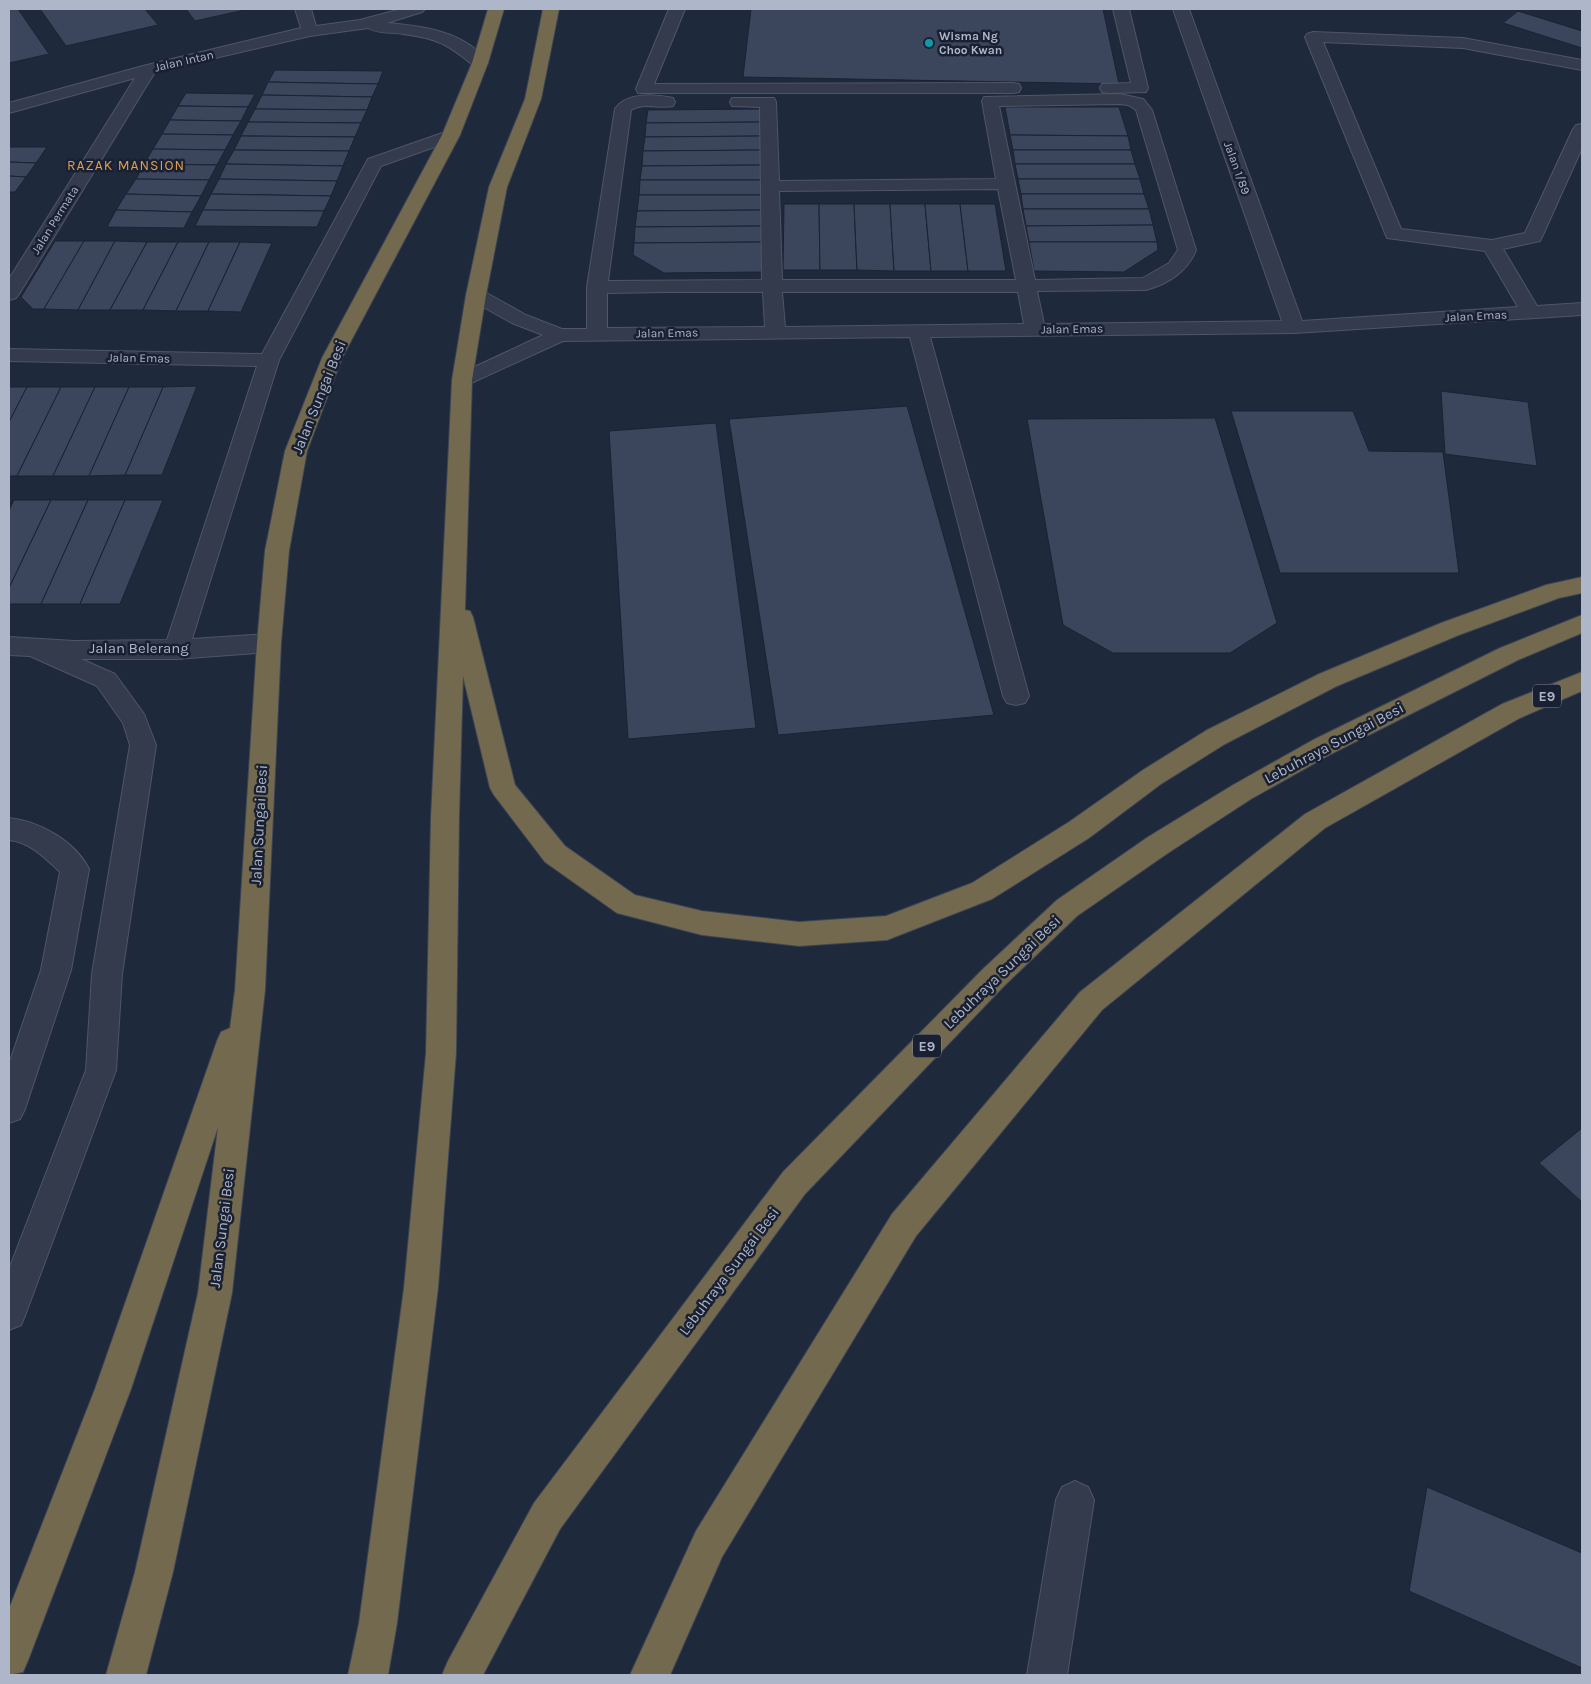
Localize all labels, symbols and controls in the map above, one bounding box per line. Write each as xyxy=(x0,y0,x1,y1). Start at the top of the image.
place label: Wisma Ng Choo Kwan xyxy=(939,29,1002,57)
marker: Wisma Ng Choo Kwan xyxy=(923,37,935,49)
street label: Jalan Intan xyxy=(153,47,215,75)
street label: Jalan 1/89 xyxy=(1221,140,1253,196)
district label: RAZAK MANSION xyxy=(67,157,185,174)
street label: Jalan Permata xyxy=(29,183,81,257)
street label: Jalan Emas xyxy=(1444,307,1508,325)
street label: Jalan Emas xyxy=(1041,321,1103,337)
street label: Jalan Emas xyxy=(636,325,698,341)
street label: Jalan Sungai Besi xyxy=(288,338,350,456)
street label: Jalan Emas xyxy=(108,350,170,366)
street label: Jalan Belerang xyxy=(89,639,189,657)
road number: E9 xyxy=(1533,684,1561,708)
street label: Lebuhraya Sungai Besi xyxy=(1261,699,1407,787)
street label: Jalan Sungai Besi xyxy=(247,764,271,886)
street label: Lebuhraya Sungai Besi xyxy=(940,911,1064,1033)
road number: E9 xyxy=(913,1034,941,1058)
street label: Jalan Sungai Besi xyxy=(206,1167,238,1289)
street label: Lebuhraya Sungai Besi xyxy=(675,1203,783,1339)

